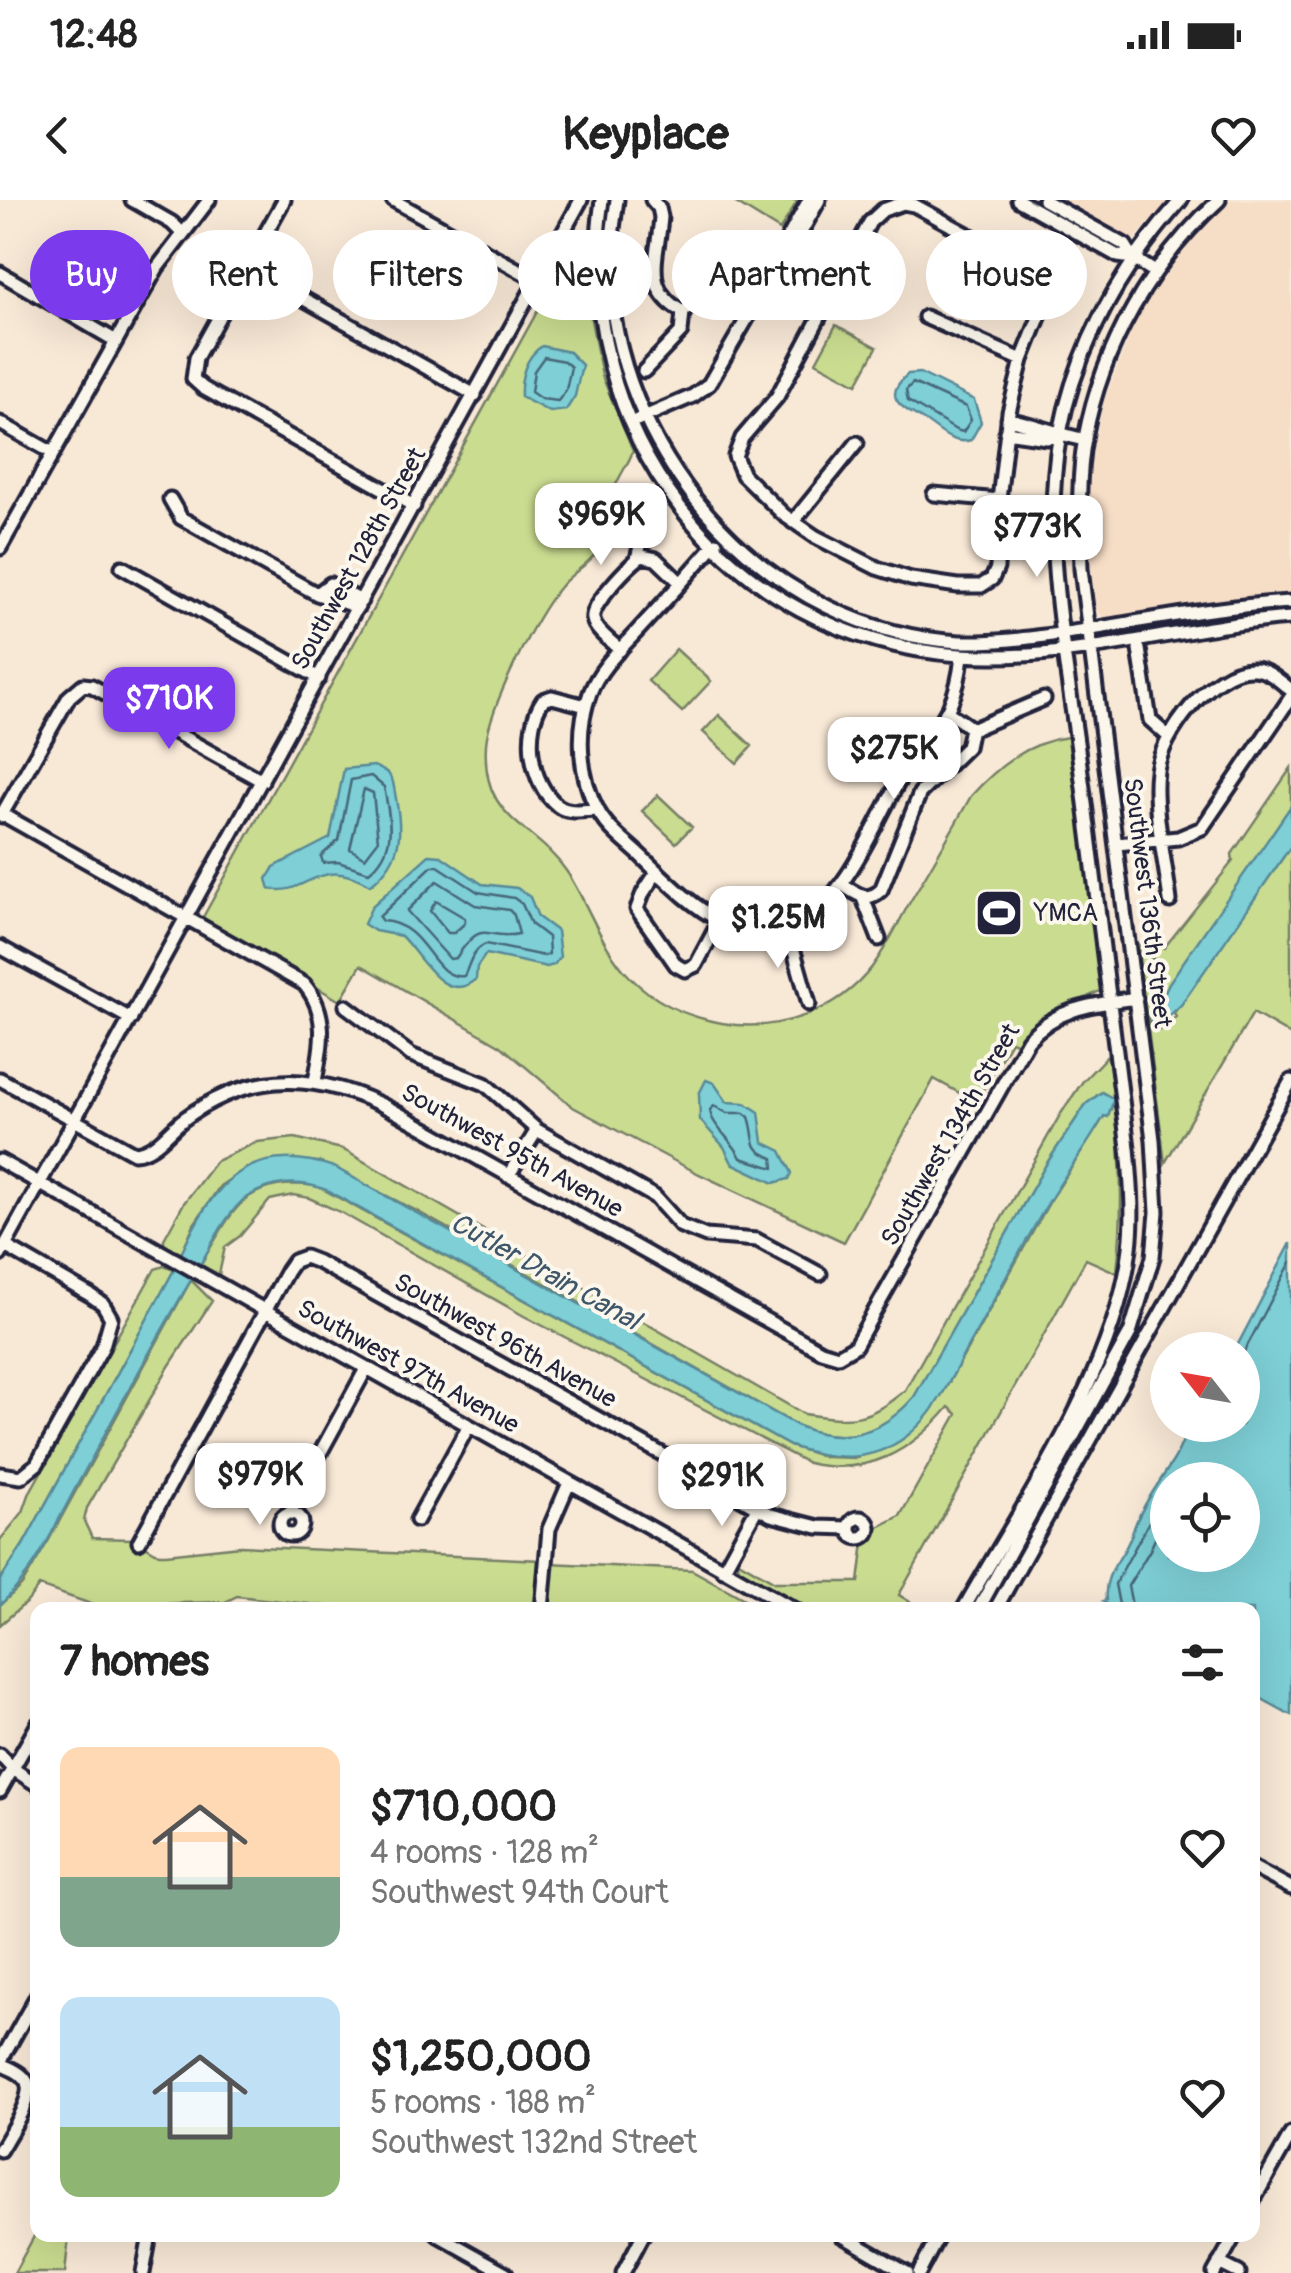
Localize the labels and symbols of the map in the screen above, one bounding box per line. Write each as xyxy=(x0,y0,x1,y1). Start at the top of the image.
street label: Southwest 128th Street xyxy=(285,442,434,676)
pin: $969K xyxy=(531,483,671,568)
pin: $773K xyxy=(967,495,1107,580)
pin: $710K xyxy=(99,667,239,752)
pin: $275K xyxy=(824,717,964,802)
street label: Southwest 136th Street xyxy=(1116,776,1178,1031)
pin: $1.25M xyxy=(697,886,859,971)
sports icon: YMCA xyxy=(973,887,1025,939)
place label: YMCA xyxy=(1033,898,1098,929)
street label: Southwest 134th Street xyxy=(875,1018,1028,1252)
street label: Southwest 95th Avenue xyxy=(396,1077,629,1225)
water label: Cutler Drain Canal xyxy=(444,1205,649,1340)
street label: Southwest 96th Avenue xyxy=(388,1267,622,1415)
street label: Southwest 97th Avenue xyxy=(292,1293,525,1441)
north arrow xyxy=(1150,1332,1260,1442)
pin: $979K xyxy=(190,1443,330,1528)
pin: $291K xyxy=(652,1444,792,1529)

